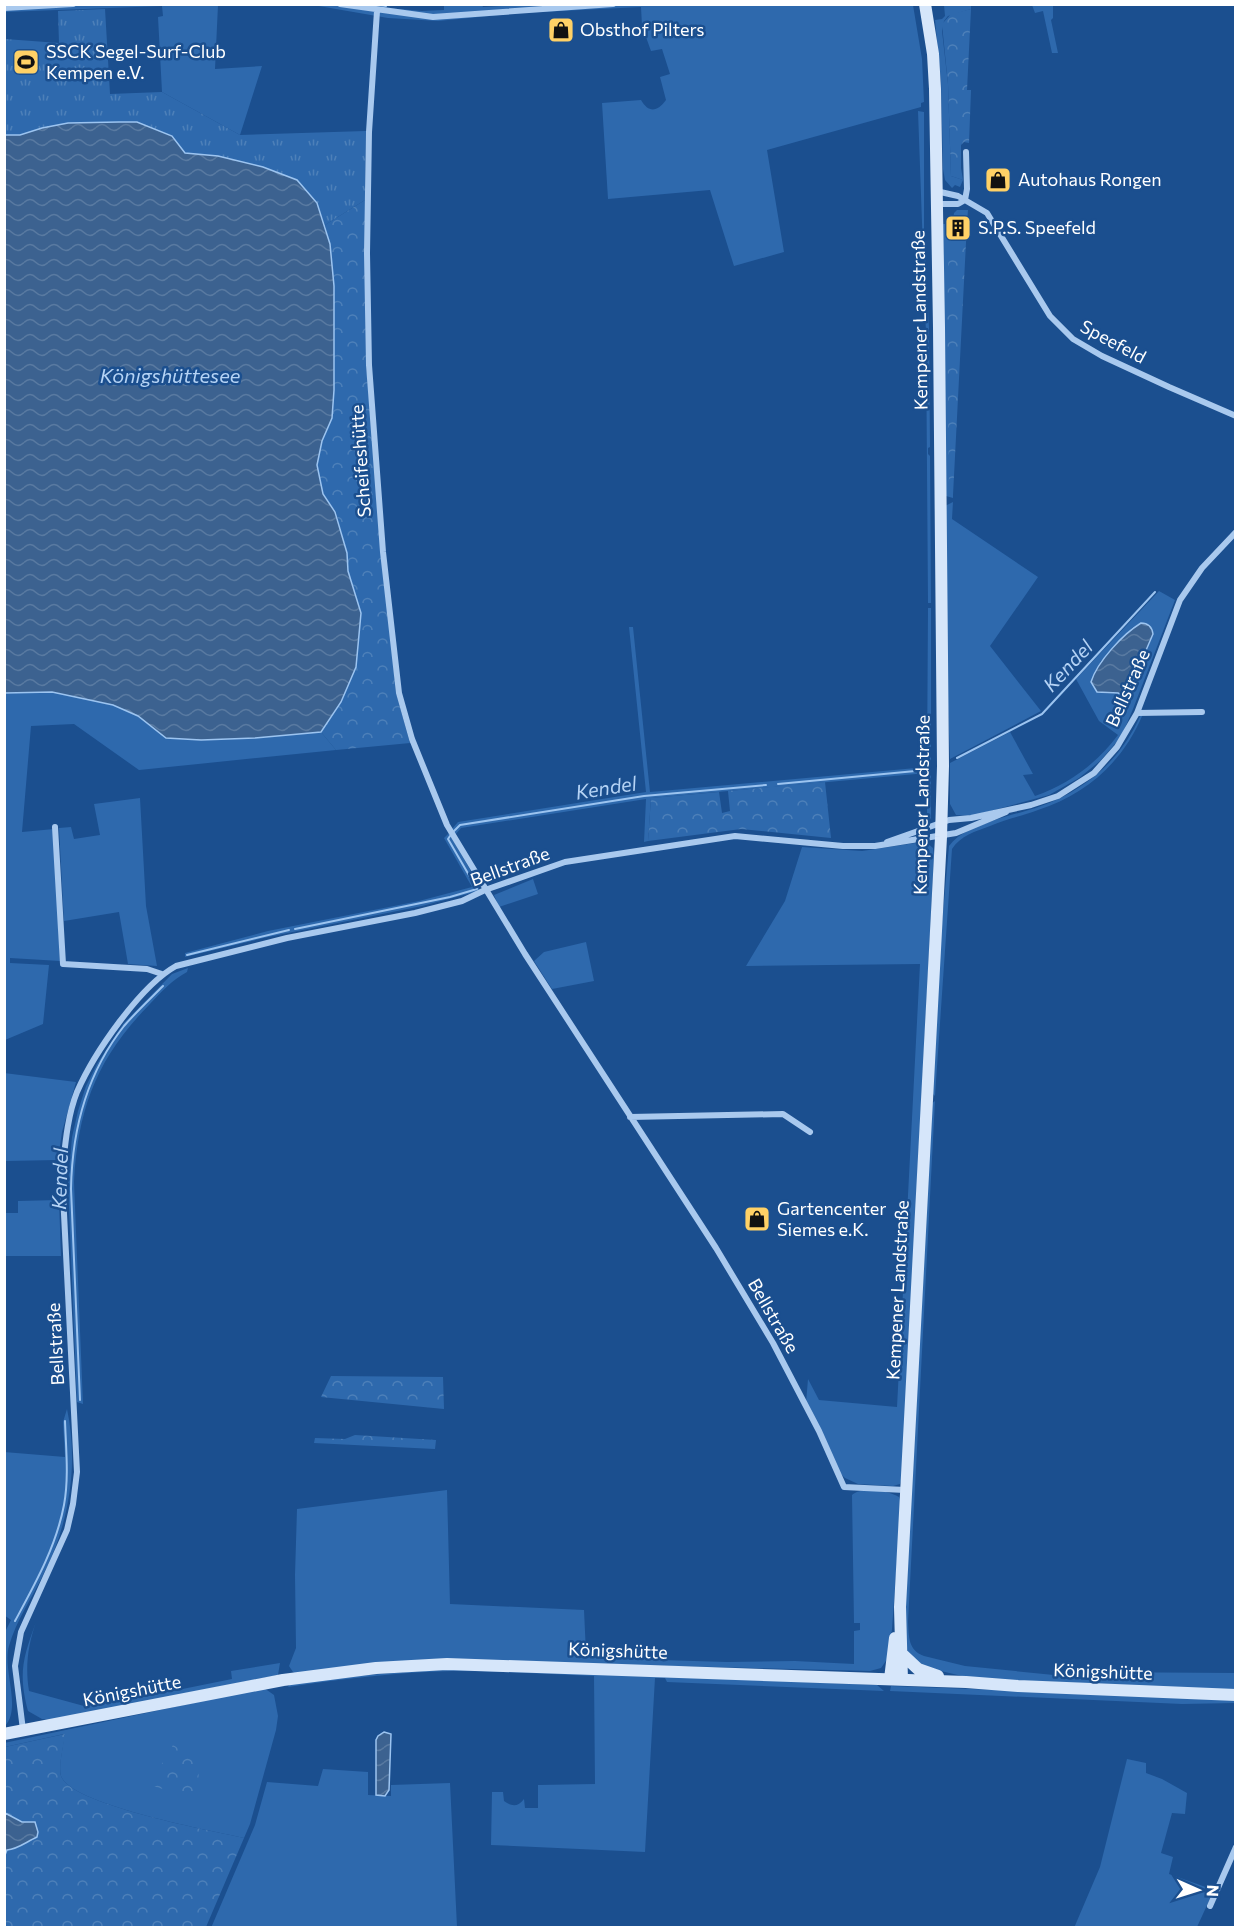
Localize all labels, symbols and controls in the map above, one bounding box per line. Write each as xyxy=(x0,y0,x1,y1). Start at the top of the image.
shop icon: Obsthof Pilters xyxy=(546,15,576,45)
place label: Obsthof Pilters xyxy=(580,18,705,40)
place label: SSCK Segel-Surf-Club Kempen e.V. xyxy=(46,40,226,83)
sports icon: SSCK Segel-Surf-Club Kempen e.V. xyxy=(11,47,41,77)
shop icon: Autohaus Rongen xyxy=(983,165,1013,195)
place label: Autohaus Rongen xyxy=(1018,168,1162,190)
building icon: S.P.S. Speefeld xyxy=(943,213,973,243)
place label: S.P.S. Speefeld xyxy=(978,216,1096,238)
street label: Kempener Landstraße xyxy=(906,230,932,410)
street label: Speefeld xyxy=(1077,315,1150,368)
water label: Königshüttesee xyxy=(100,363,241,387)
street label: Scheifeshütte xyxy=(345,404,375,518)
water label: Kendel xyxy=(1037,634,1098,696)
street label: Bellstraße xyxy=(1100,645,1154,730)
street label: Kempener Landstraße xyxy=(908,715,934,895)
water label: Kendel xyxy=(574,770,639,804)
street label: Bellstraße xyxy=(467,842,552,891)
water label: Kendel xyxy=(46,1147,72,1210)
place label: Gartencenter Siemes e.K. xyxy=(777,1197,887,1240)
street label: Kempener Landstraße xyxy=(881,1199,913,1380)
shop icon: Gartencenter Siemes e.K. xyxy=(742,1204,772,1234)
street label: Bellstraße xyxy=(744,1274,804,1357)
street label: Bellstraße xyxy=(42,1302,68,1386)
street label: Königshütte xyxy=(568,1637,668,1663)
street label: Königshütte xyxy=(1053,1658,1153,1684)
street label: Königshütte xyxy=(81,1670,183,1710)
north arrow xyxy=(1168,1860,1228,1920)
text: N xyxy=(1204,1884,1223,1897)

